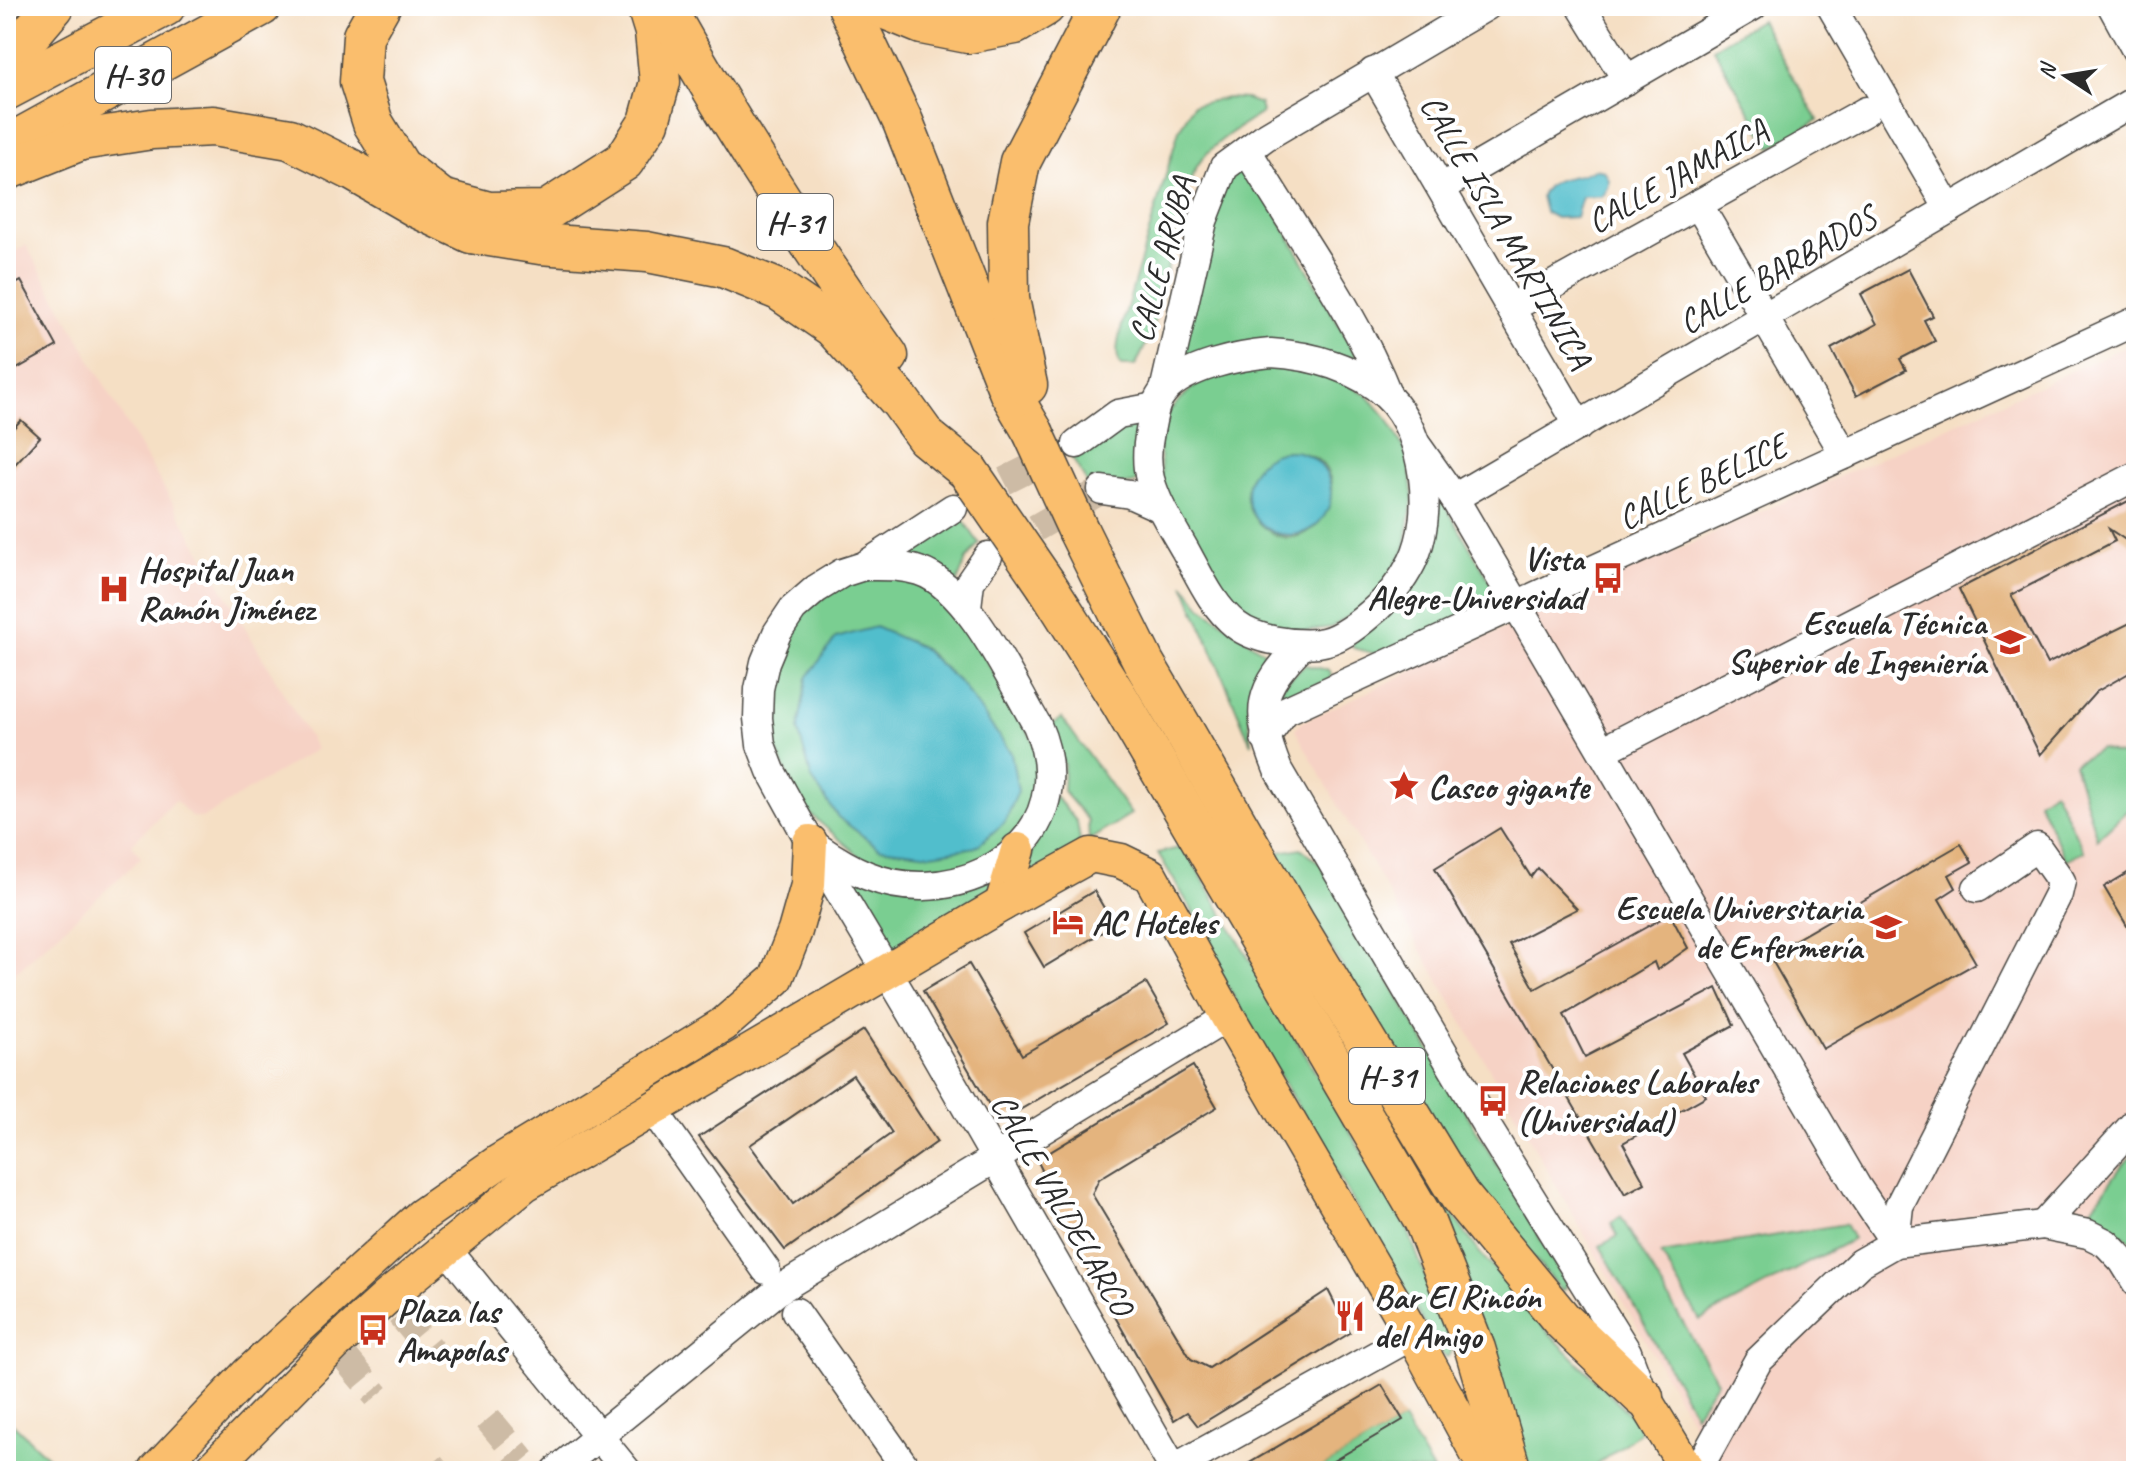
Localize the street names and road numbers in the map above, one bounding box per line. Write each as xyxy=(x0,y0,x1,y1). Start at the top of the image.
road number: H-30 xyxy=(95,47,171,103)
street label: CALLE ISLA MARTINICA xyxy=(1411,87,1603,376)
street label: CALLE JAMAICA xyxy=(1580,108,1776,243)
street label: CALLE ARUBA xyxy=(1119,171,1204,346)
street label: CALLE BARBADOS xyxy=(1671,193,1888,343)
road number: H-31 xyxy=(757,194,833,250)
street label: CALLE BELICE xyxy=(1611,422,1797,539)
road number: H-31 xyxy=(1349,1048,1425,1104)
street label: CALLE VALDELARCO xyxy=(982,1086,1145,1326)

